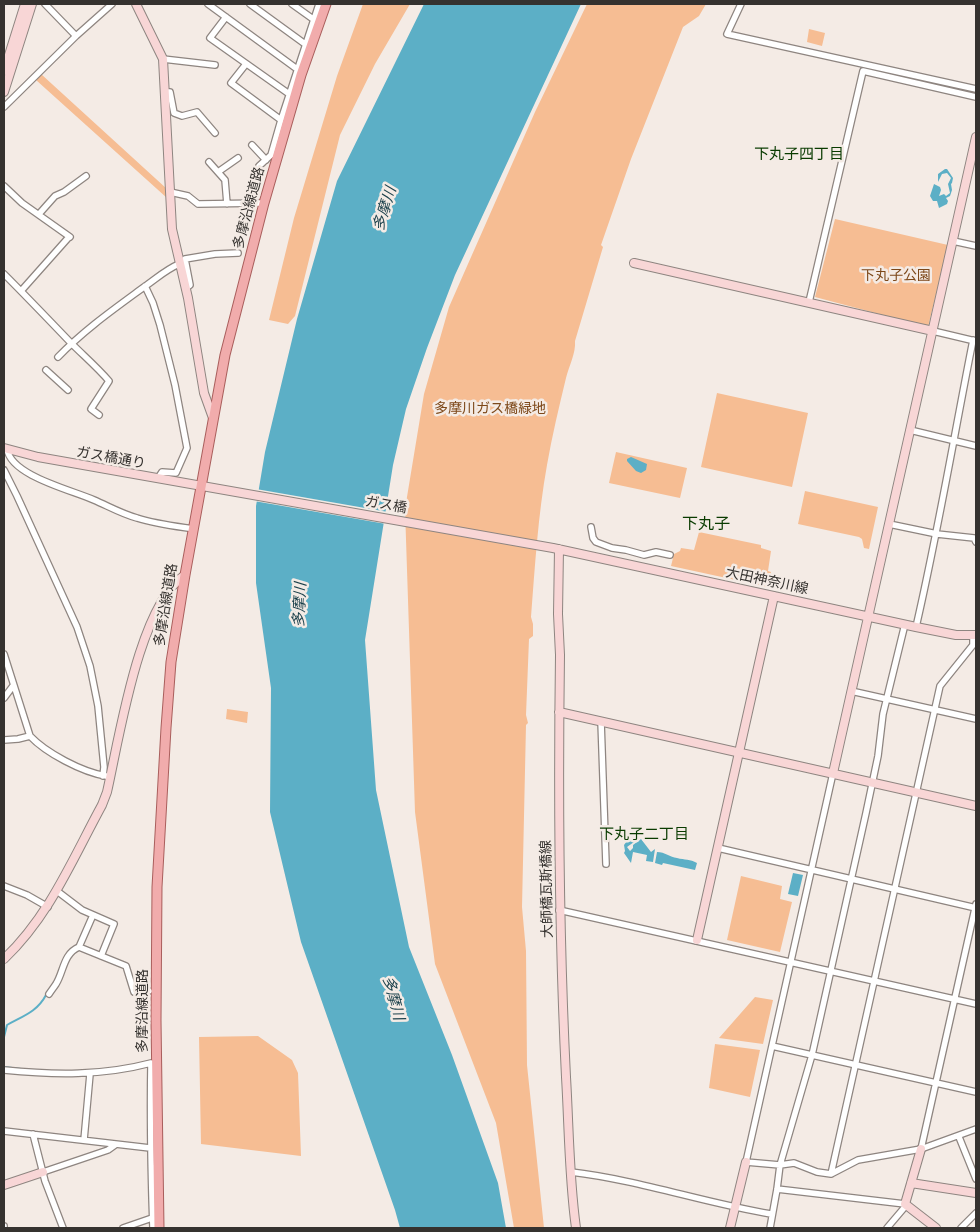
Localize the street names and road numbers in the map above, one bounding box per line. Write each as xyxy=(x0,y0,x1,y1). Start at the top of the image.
street label: 多摩沿線道路 xyxy=(230,165,268,251)
street label: ガス橋通り xyxy=(75,444,147,472)
street label: ガス橋 xyxy=(364,493,408,517)
street label: 多摩沿線道路 xyxy=(151,562,181,648)
street label: 大田神奈川線 xyxy=(724,564,810,598)
street label: 大師橋瓦斯橋線 xyxy=(538,840,556,938)
street label: 多摩沿線道路 xyxy=(135,969,151,1053)

